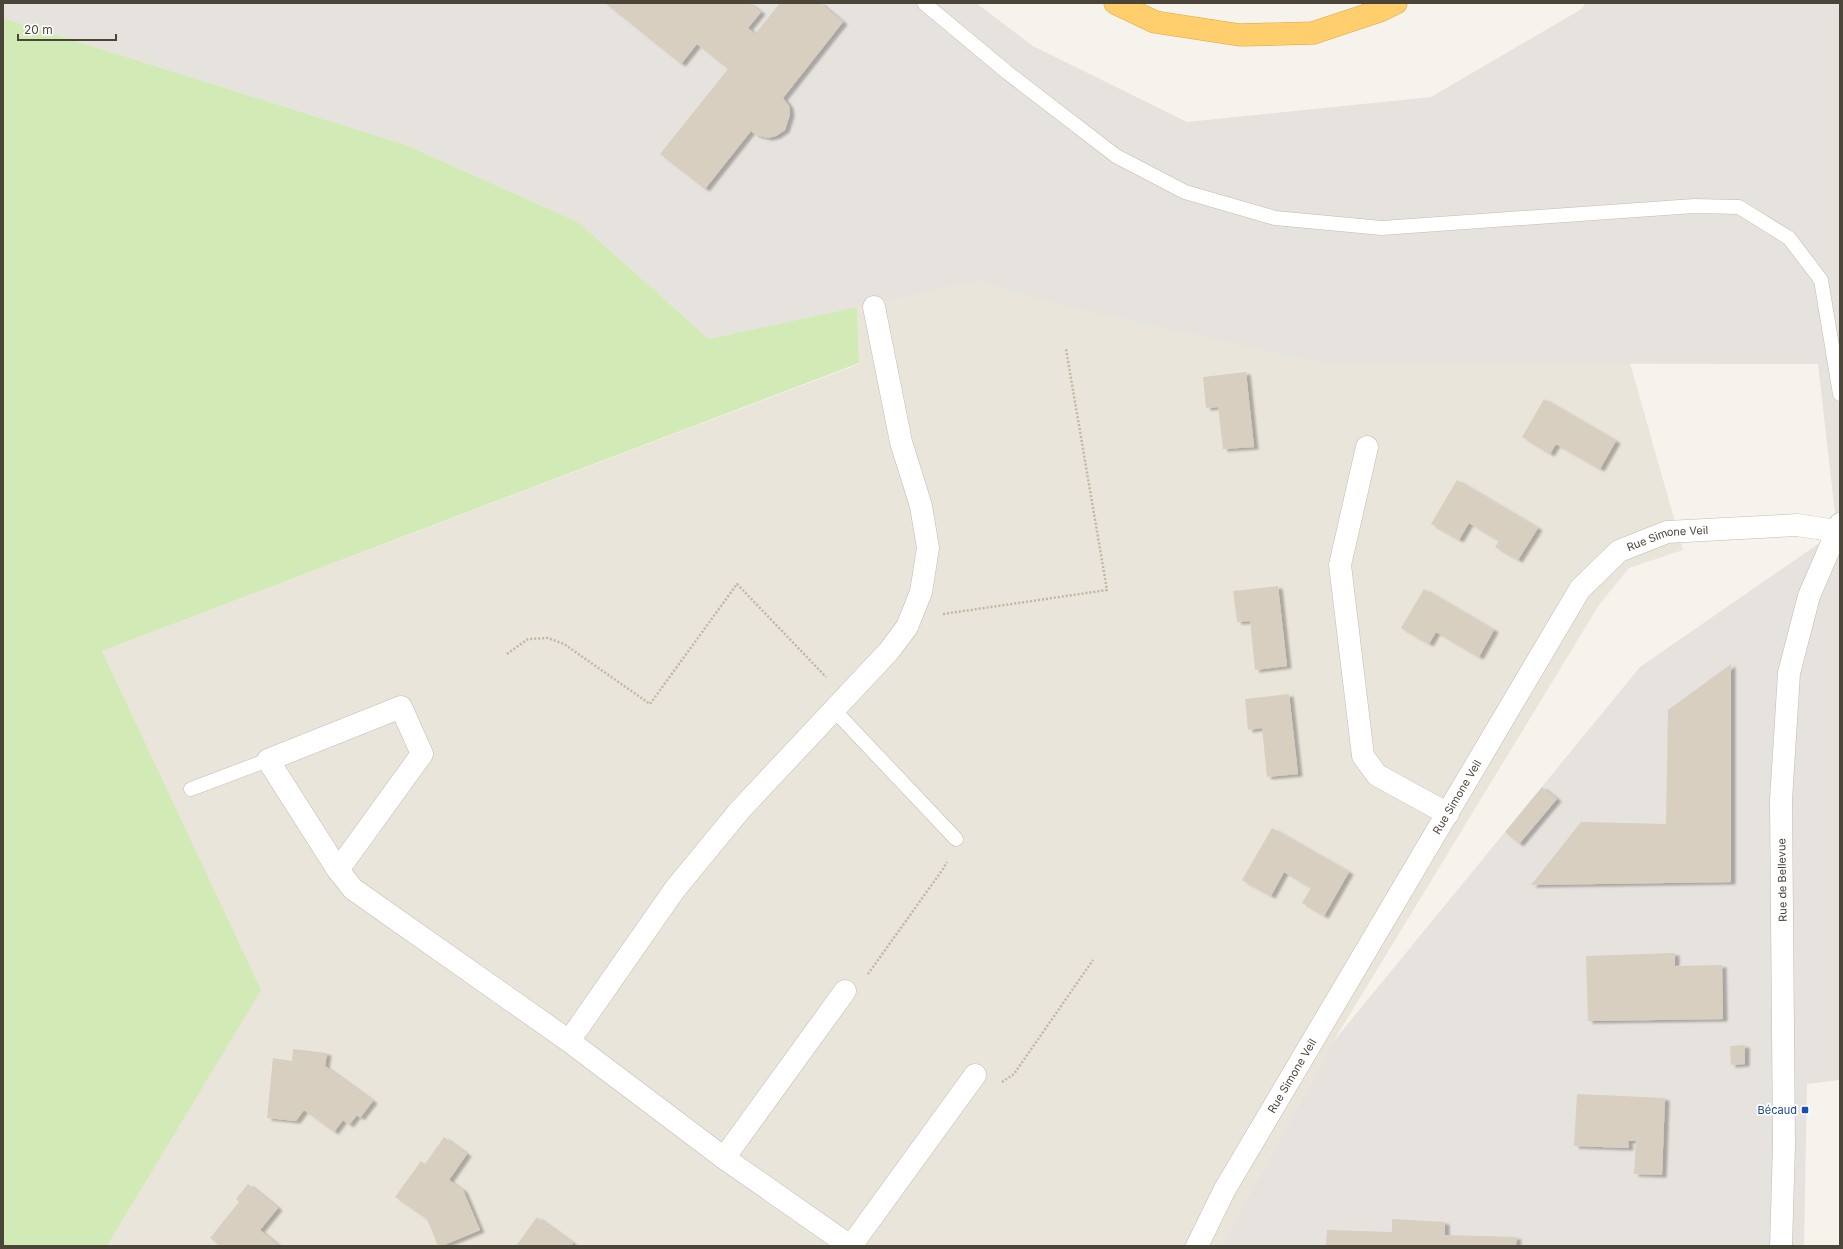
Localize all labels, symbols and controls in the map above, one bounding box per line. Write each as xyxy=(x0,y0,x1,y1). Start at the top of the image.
scale bar xyxy=(18,16,116,42)
text: 20 m xyxy=(24,22,53,37)
street label: Rue Simone Veil xyxy=(1625,523,1709,554)
street label: Rue Simone Veil xyxy=(1430,757,1484,837)
street label: Rue de Bellevue xyxy=(1774,838,1790,922)
street label: Rue Simone Veil xyxy=(1265,1036,1319,1116)
place label: Bécaud xyxy=(1758,1103,1797,1117)
marker: Bécaud xyxy=(1800,1105,1810,1115)

